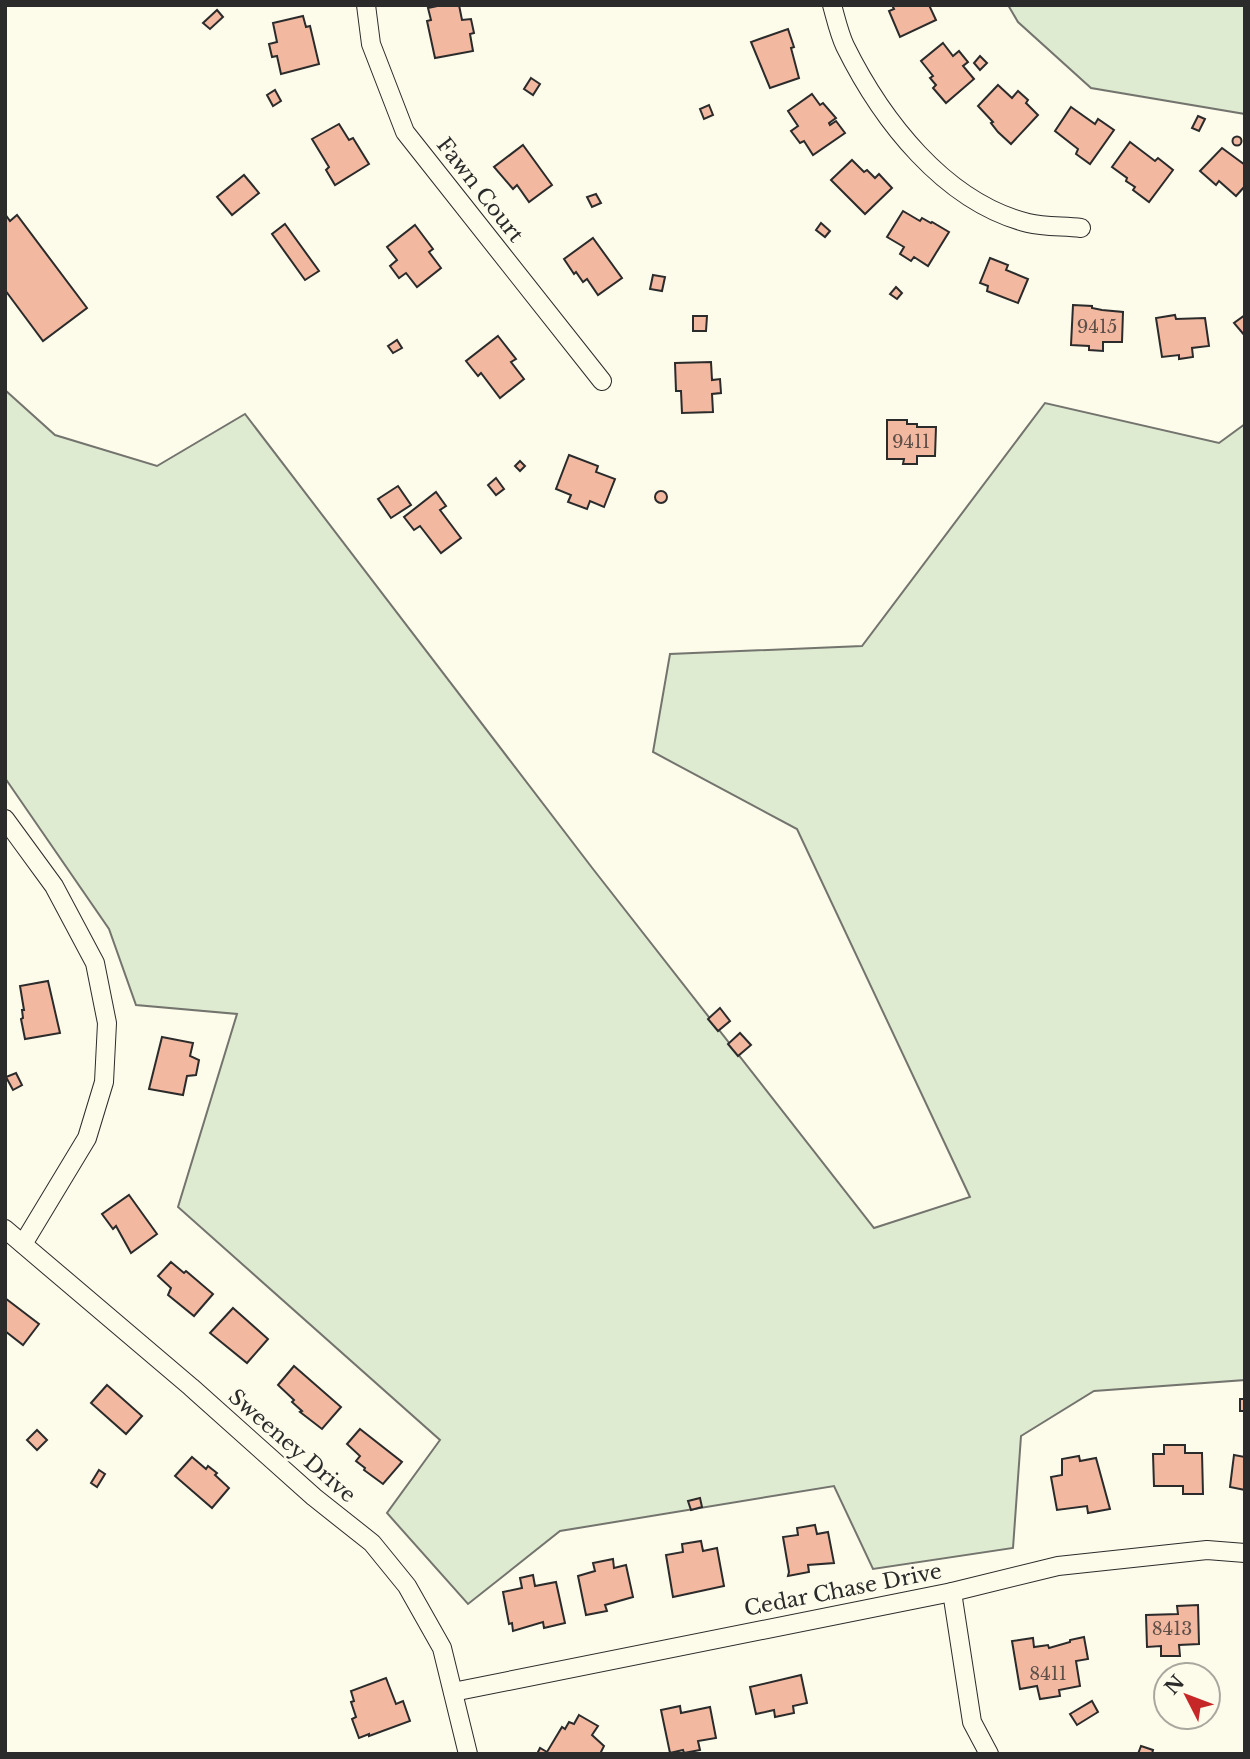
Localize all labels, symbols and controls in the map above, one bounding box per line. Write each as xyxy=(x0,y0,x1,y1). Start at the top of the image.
street label: Fawn Court xyxy=(431,133,529,248)
house number: 9415 xyxy=(1077,316,1117,338)
house number: 9411 xyxy=(892,431,930,453)
street label: Sweeney Drive xyxy=(223,1384,361,1508)
street label: Cedar Chase Drive xyxy=(742,1558,944,1622)
house number: 8413 xyxy=(1152,1618,1192,1640)
north arrow xyxy=(1152,1661,1222,1731)
house number: 8411 xyxy=(1029,1663,1067,1685)
text: N xyxy=(1160,1671,1189,1699)

